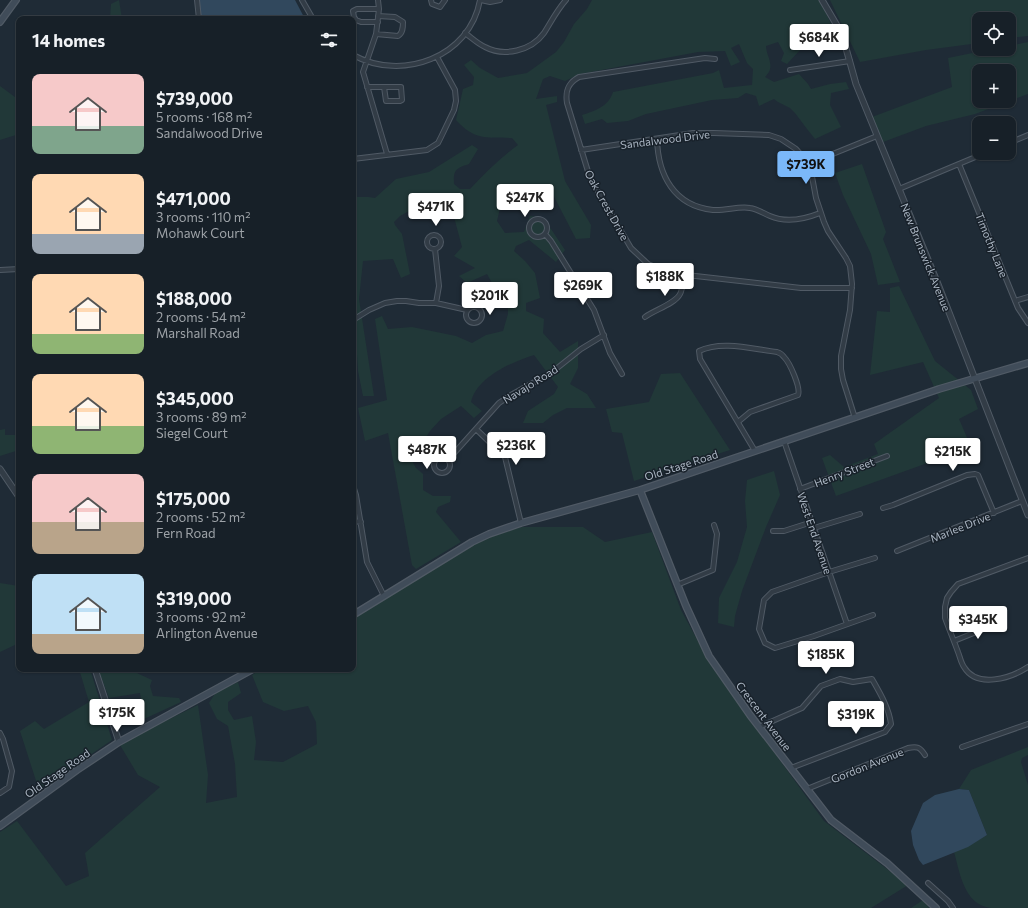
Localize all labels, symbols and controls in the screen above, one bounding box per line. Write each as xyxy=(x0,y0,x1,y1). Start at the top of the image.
map controls xyxy=(972,12,1016,160)
button: locate xyxy=(972,12,1016,56)
pin: $684K xyxy=(791,24,847,58)
icon: filters xyxy=(318,29,340,51)
text: $684K xyxy=(799,29,839,45)
text: 14 homes xyxy=(32,30,105,51)
button: + xyxy=(972,64,1016,108)
text: $739,000 xyxy=(156,88,233,109)
icon: home xyxy=(64,90,112,138)
text: 5 rooms · 168 m² xyxy=(156,109,252,125)
button: − xyxy=(972,116,1016,160)
text: Sandalwood Drive xyxy=(156,125,263,141)
street label: Sandalwood Drive xyxy=(619,127,711,151)
pin: $739K xyxy=(778,151,834,185)
text: $739K xyxy=(786,156,826,172)
street label: Oak Crest Drive xyxy=(582,168,632,243)
pin: $247K xyxy=(497,184,553,218)
text: $471,000 xyxy=(156,188,231,209)
text: $247K xyxy=(506,189,544,205)
icon: home xyxy=(64,190,112,238)
pin: $471K xyxy=(408,193,464,227)
text: $471K xyxy=(417,198,455,214)
street label: New Brunswick Avenue xyxy=(898,201,954,313)
text: 3 rooms · 110 m² xyxy=(156,209,250,225)
street label: Timothy Lane xyxy=(973,211,1011,279)
text: Mohawk Court xyxy=(156,225,245,241)
pin: $188K xyxy=(637,263,693,297)
text: $188K xyxy=(646,268,684,284)
pin: $269K xyxy=(555,272,611,306)
text: $269K xyxy=(563,277,603,293)
pin: $201K xyxy=(462,282,518,316)
text: $201K xyxy=(471,287,509,303)
text: $188,000 xyxy=(156,288,232,309)
icon: home xyxy=(64,290,112,338)
text: 2 rooms · 54 m² xyxy=(156,309,246,325)
text: Marshall Road xyxy=(156,325,240,341)
street label: Navajo Road xyxy=(500,362,560,406)
text: $345,000 xyxy=(156,388,234,409)
icon: home xyxy=(64,390,112,438)
text: 3 rooms · 89 m² xyxy=(156,409,247,425)
text: Siegel Court xyxy=(156,425,228,441)
pin: $236K xyxy=(488,432,544,466)
pin: $487K xyxy=(399,436,455,470)
text: $236K xyxy=(496,437,536,453)
pin: $215K xyxy=(925,438,981,472)
text: $487K xyxy=(407,441,447,457)
text: $215K xyxy=(934,443,972,459)
street label: Old Stage Road xyxy=(643,447,719,483)
street label: Henry Street xyxy=(812,454,876,489)
text: $175,000 xyxy=(156,488,230,509)
icon: home xyxy=(64,490,112,538)
street label: West End Avenue xyxy=(795,490,835,576)
text: 2 rooms · 52 m² xyxy=(156,509,245,525)
street label: Marlee Drive xyxy=(928,509,992,545)
text: Fern Road xyxy=(156,525,216,541)
text: $319,000 xyxy=(156,588,232,609)
icon: home xyxy=(64,590,112,638)
pin: $345K xyxy=(950,606,1006,640)
text: 3 rooms · 92 m² xyxy=(156,609,246,625)
text: $345K xyxy=(958,611,998,627)
text: Arlington Avenue xyxy=(156,625,258,641)
pin: $185K xyxy=(798,641,854,675)
text: $185K xyxy=(807,646,845,662)
street label: Crescent Avenue xyxy=(734,679,794,753)
pin: $175K xyxy=(89,699,145,733)
pin: $319K xyxy=(828,701,884,735)
text: $175K xyxy=(98,704,136,720)
text: $319K xyxy=(837,706,875,722)
street label: Gordon Avenue xyxy=(829,745,905,785)
street label: Old Stage Road xyxy=(22,746,92,800)

